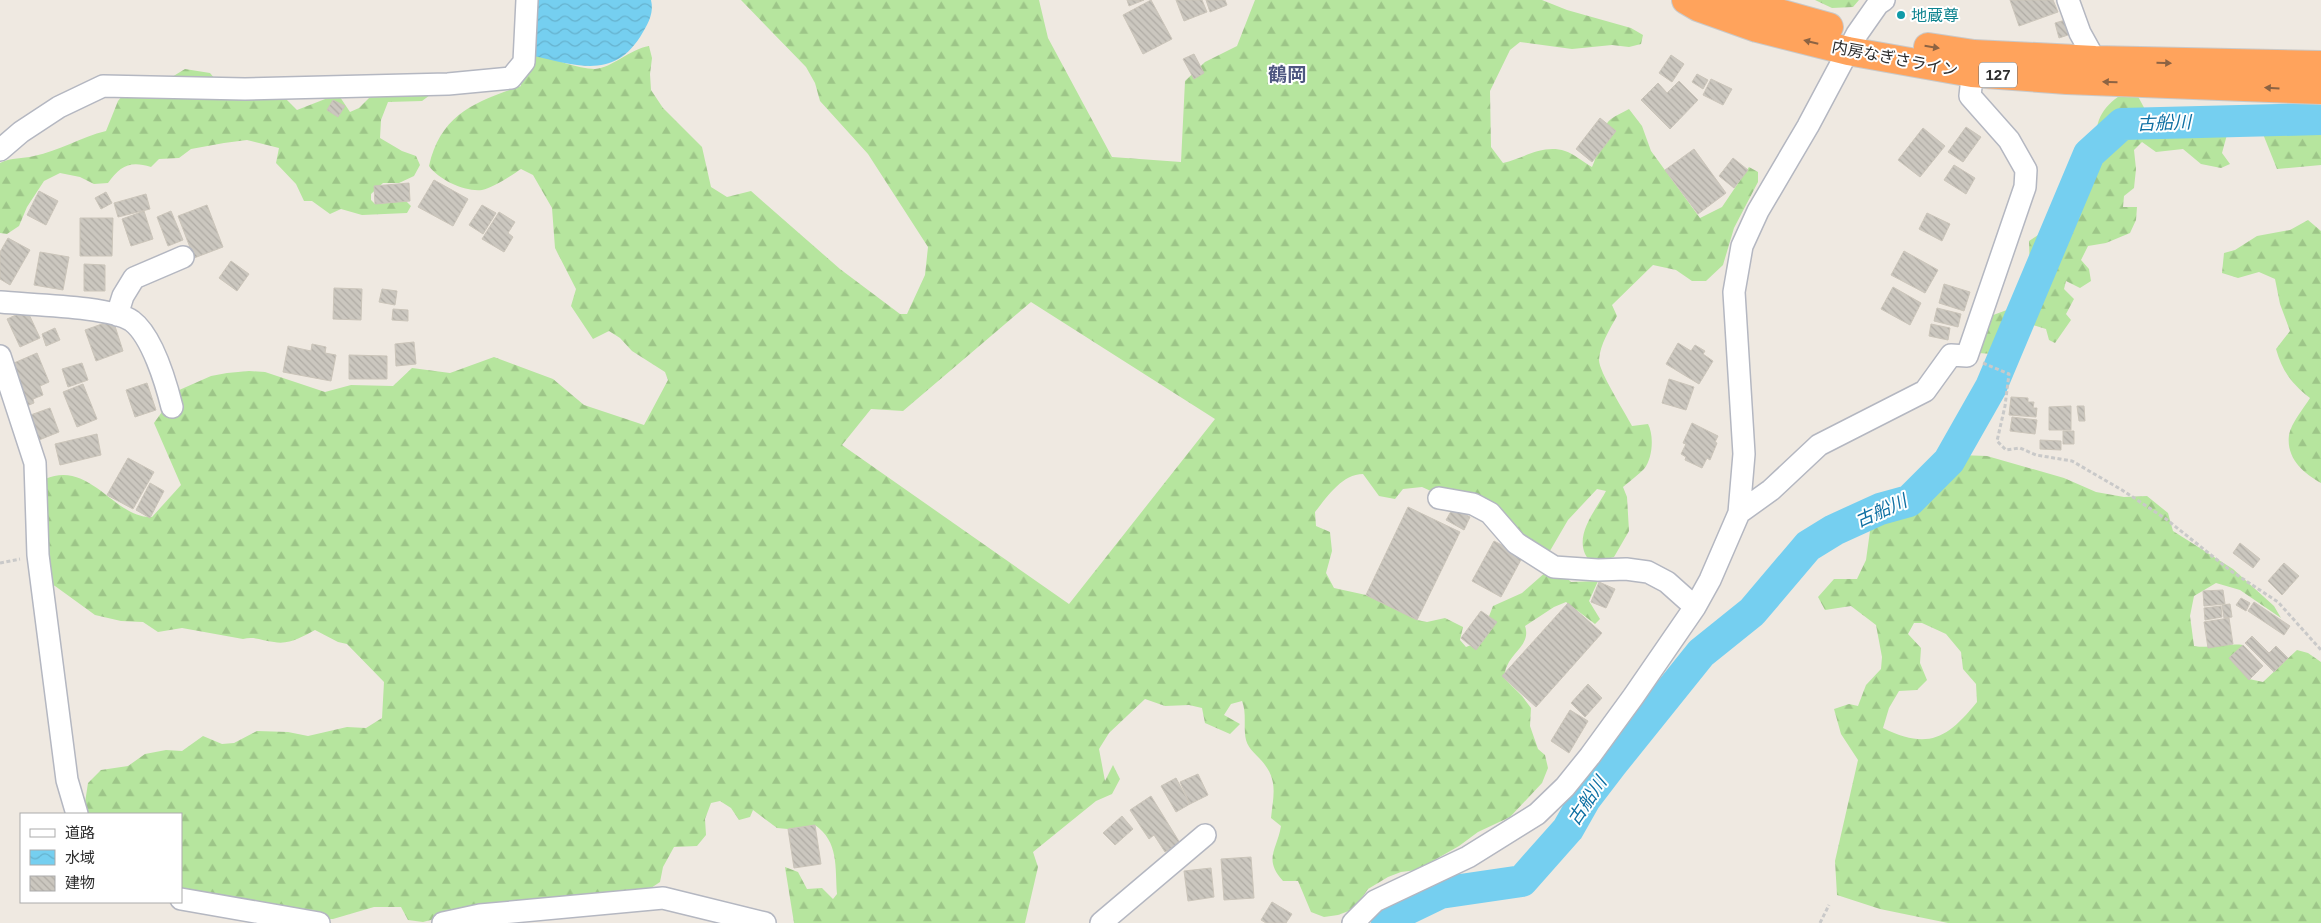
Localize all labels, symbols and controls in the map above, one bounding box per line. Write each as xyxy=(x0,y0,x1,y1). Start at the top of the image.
place label: 地蔵尊 xyxy=(1911,7,1959,24)
marker: 地蔵尊 xyxy=(1895,9,1907,21)
one-way arrow xyxy=(1803,37,1818,45)
street label: 内房なぎさライン xyxy=(1830,38,1959,79)
one-way arrow xyxy=(1925,44,1941,52)
one-way arrow xyxy=(2157,59,2173,67)
road number: 127 xyxy=(1979,62,2017,88)
district label: 鶴岡 xyxy=(1268,64,1306,85)
one-way arrow xyxy=(2102,77,2118,85)
one-way arrow xyxy=(2264,84,2280,92)
water label: 古船川 xyxy=(2137,112,2193,134)
water label: 古船川 xyxy=(1852,490,1912,531)
water label: 古船川 xyxy=(1564,771,1612,829)
legend xyxy=(20,813,182,903)
text: 道路 xyxy=(65,824,95,841)
text: 水域 xyxy=(65,849,95,866)
text: 建物 xyxy=(65,874,95,891)

